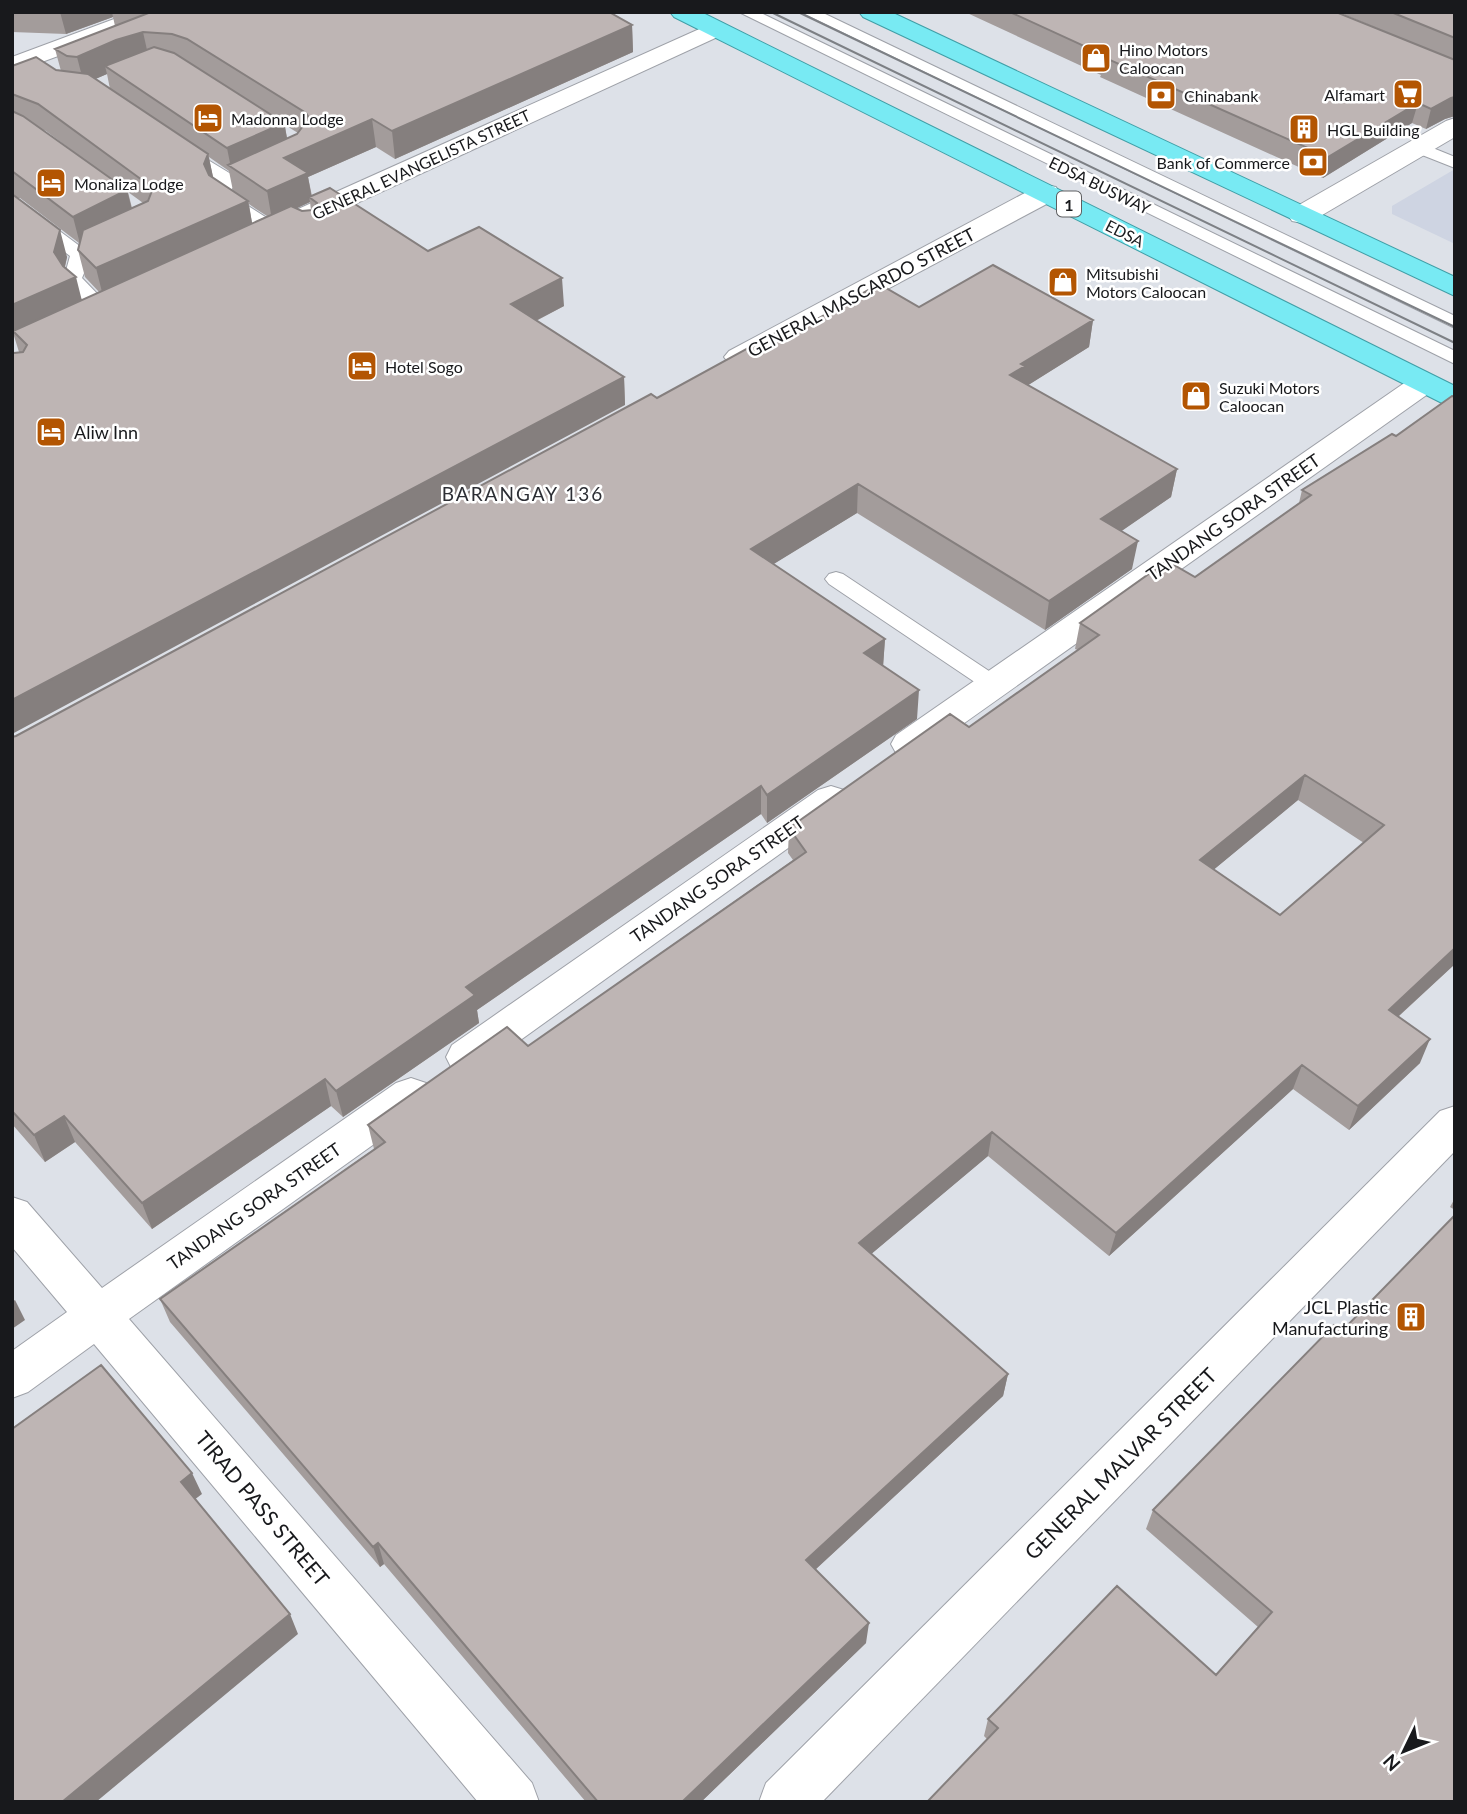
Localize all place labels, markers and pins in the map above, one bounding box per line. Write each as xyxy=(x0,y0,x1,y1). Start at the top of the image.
place label: Hino Motors Caloocan xyxy=(1119,40,1208,77)
shop icon: Hino Motors Caloocan xyxy=(1079,41,1113,75)
supermarket icon: Alfamart xyxy=(1391,77,1425,111)
bank icon: Chinabank xyxy=(1144,78,1178,112)
place label: Alfamart xyxy=(1324,85,1385,104)
place label: Chinabank xyxy=(1184,86,1259,105)
hotel icon: Madonna Lodge xyxy=(191,101,225,135)
place label: Madonna Lodge xyxy=(231,109,344,128)
building icon: HGL Building xyxy=(1287,112,1321,146)
place label: HGL Building xyxy=(1327,120,1420,139)
bank icon: Bank of Commerce xyxy=(1296,145,1330,179)
place label: Bank of Commerce xyxy=(1157,153,1290,172)
hotel icon: Monaliza Lodge xyxy=(34,166,68,200)
place label: Monaliza Lodge xyxy=(74,174,184,193)
place label: Mitsubishi Motors Caloocan xyxy=(1086,264,1206,301)
shop icon: Mitsubishi Motors Caloocan xyxy=(1046,265,1080,299)
hotel icon: Hotel Sogo xyxy=(345,349,379,383)
place label: Hotel Sogo xyxy=(385,357,463,376)
place label: Suzuki Motors Caloocan xyxy=(1219,378,1320,415)
shop icon: Suzuki Motors Caloocan xyxy=(1179,379,1213,413)
hotel icon: Aliw Inn xyxy=(34,415,68,449)
place label: Aliw Inn xyxy=(74,421,138,443)
place label: JCL Plastic Manufacturing xyxy=(1272,1296,1388,1339)
building icon: JCL Plastic Manufacturing xyxy=(1394,1300,1428,1334)

